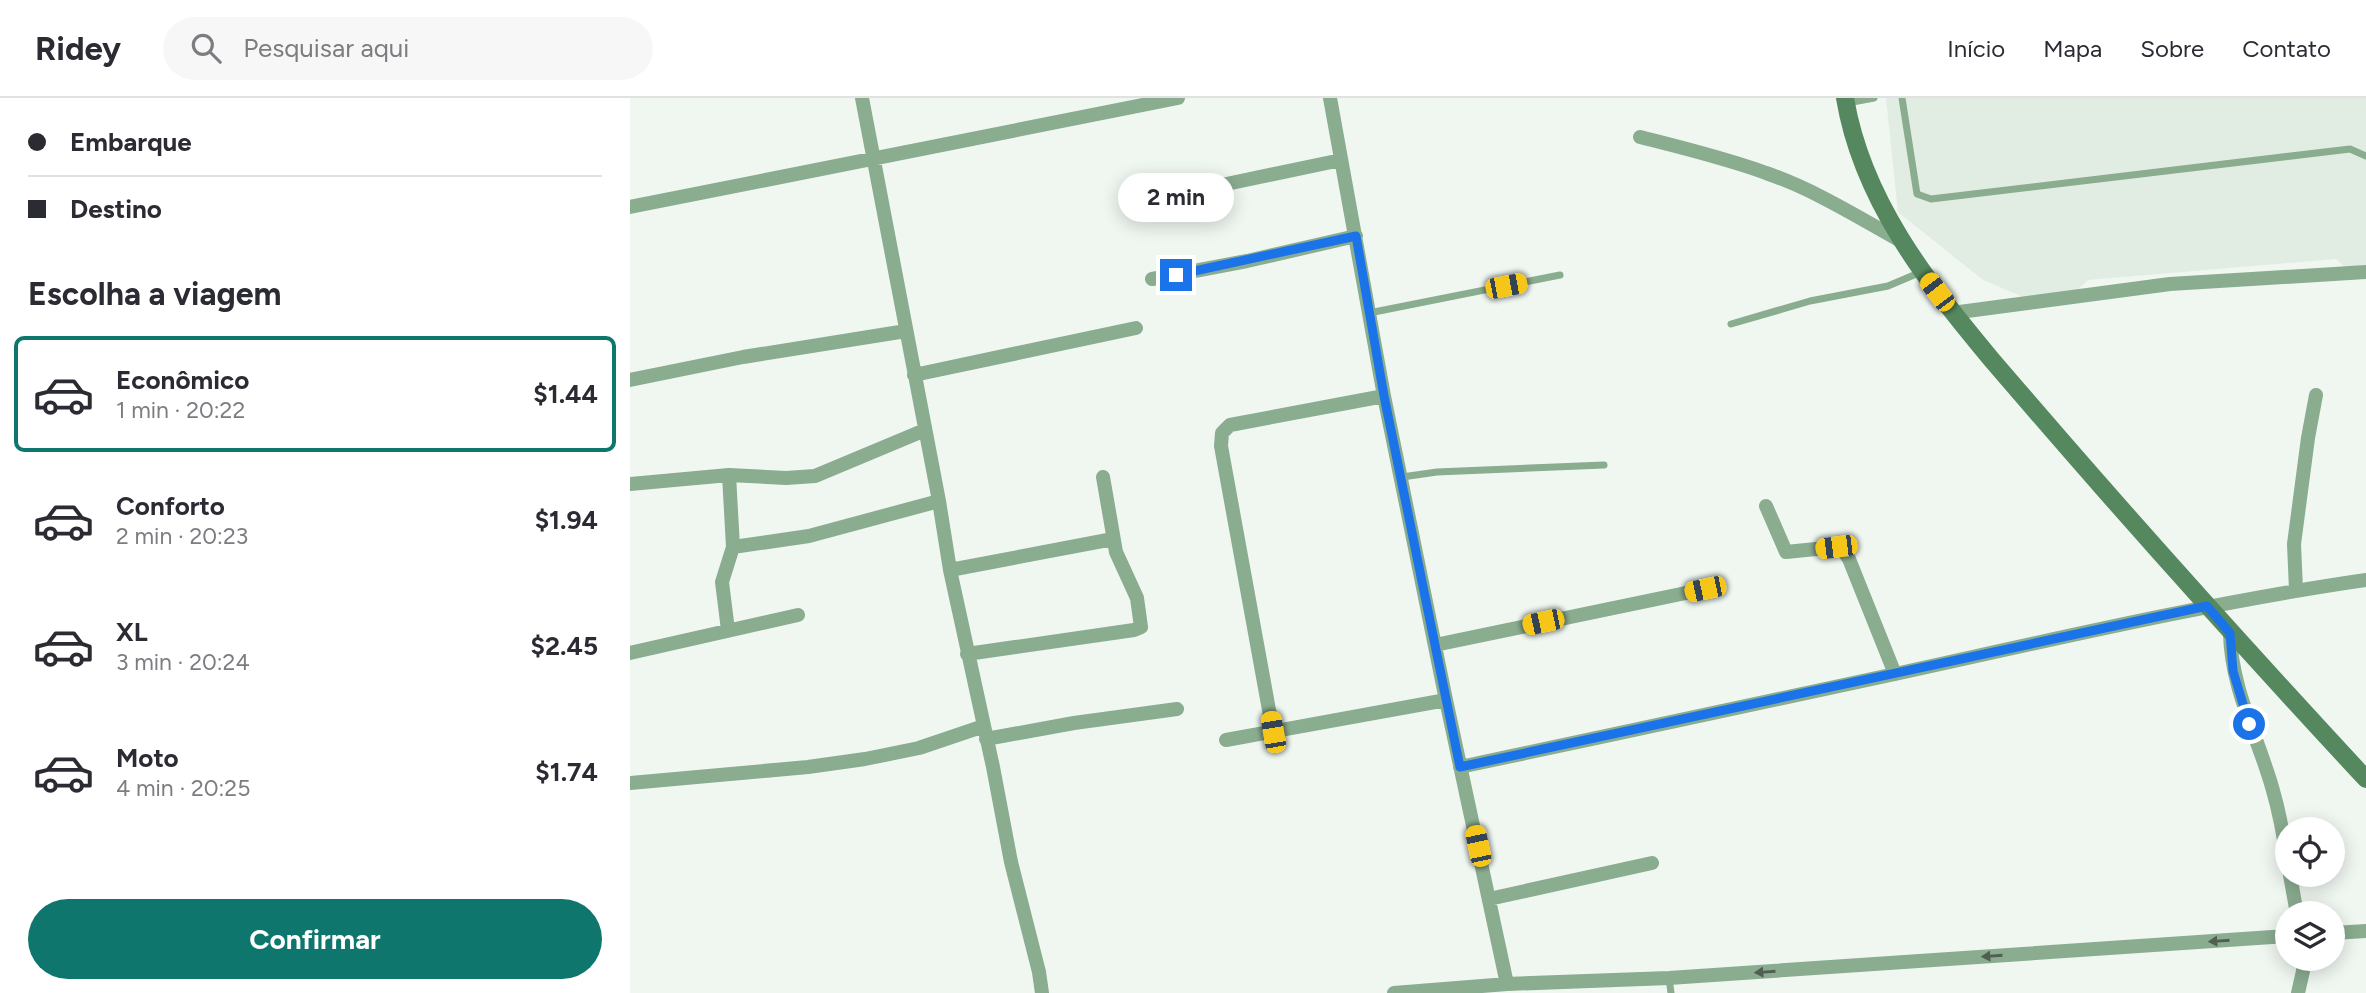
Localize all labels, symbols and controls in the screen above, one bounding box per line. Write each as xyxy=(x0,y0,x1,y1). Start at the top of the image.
search box xyxy=(163,17,653,80)
text: Ridey xyxy=(35,29,121,68)
icon: search xyxy=(187,29,225,67)
text: Pesquisar aqui xyxy=(243,32,409,64)
text: Início xyxy=(1947,34,2005,63)
text: Mapa xyxy=(2043,34,2102,63)
text: Sobre xyxy=(2140,34,2204,63)
text: Contato xyxy=(2242,34,2331,63)
text: Embarque xyxy=(70,126,192,158)
callout: 2 min xyxy=(1118,174,1234,222)
text: 2 min xyxy=(1147,183,1205,211)
text: Destino xyxy=(70,193,162,225)
route end xyxy=(1160,259,1192,291)
car xyxy=(1916,269,1959,315)
car xyxy=(1484,272,1529,300)
text: Escolha a viagem xyxy=(28,275,281,313)
icon: car xyxy=(32,363,95,426)
text: Econômico xyxy=(116,364,249,396)
text: $1.44 xyxy=(533,378,598,410)
text: 1 min · 20:22 xyxy=(116,396,245,424)
icon: car xyxy=(32,489,95,552)
text: Conforto xyxy=(116,490,225,522)
text: $1.94 xyxy=(535,504,598,536)
text: 2 min · 20:23 xyxy=(116,522,248,550)
car xyxy=(1814,534,1859,560)
car xyxy=(1683,574,1728,604)
car xyxy=(1521,607,1566,637)
icon: car xyxy=(32,615,95,678)
text: XL xyxy=(116,616,148,648)
text: $2.45 xyxy=(531,630,598,662)
text: 3 min · 20:24 xyxy=(116,648,250,676)
route start xyxy=(2233,708,2265,740)
car xyxy=(1260,709,1287,755)
icon: car xyxy=(32,741,95,804)
text: Moto xyxy=(116,742,179,774)
text: $1.74 xyxy=(535,756,598,788)
text: 4 min · 20:25 xyxy=(116,774,250,802)
map controls xyxy=(2275,817,2345,971)
button: locate xyxy=(2275,817,2345,887)
car xyxy=(1464,823,1493,869)
button: Confirmar xyxy=(28,899,602,979)
button: layers xyxy=(2275,901,2345,971)
one-way arrow xyxy=(2208,935,2230,946)
one-way arrow xyxy=(1981,951,2003,962)
one-way arrow xyxy=(1754,966,1776,977)

